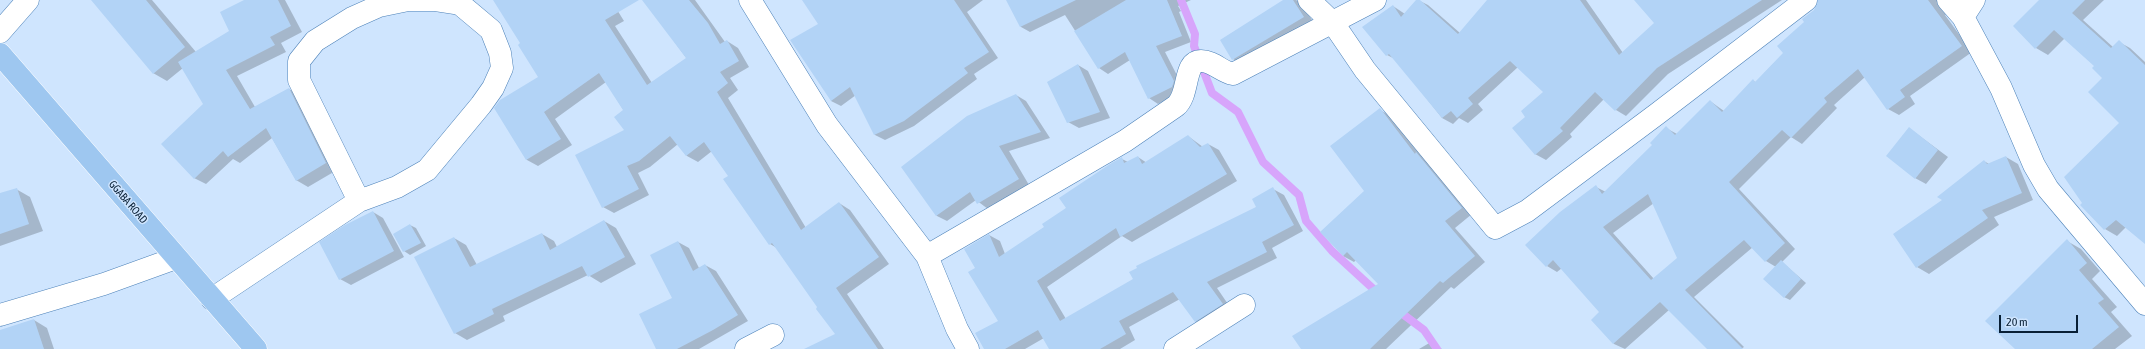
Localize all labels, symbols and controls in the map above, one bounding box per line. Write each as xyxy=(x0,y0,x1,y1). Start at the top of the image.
street label: GGABA ROAD xyxy=(106,178,150,226)
scale bar xyxy=(2001,307,2080,333)
text: 20 m xyxy=(2006,315,2028,329)

